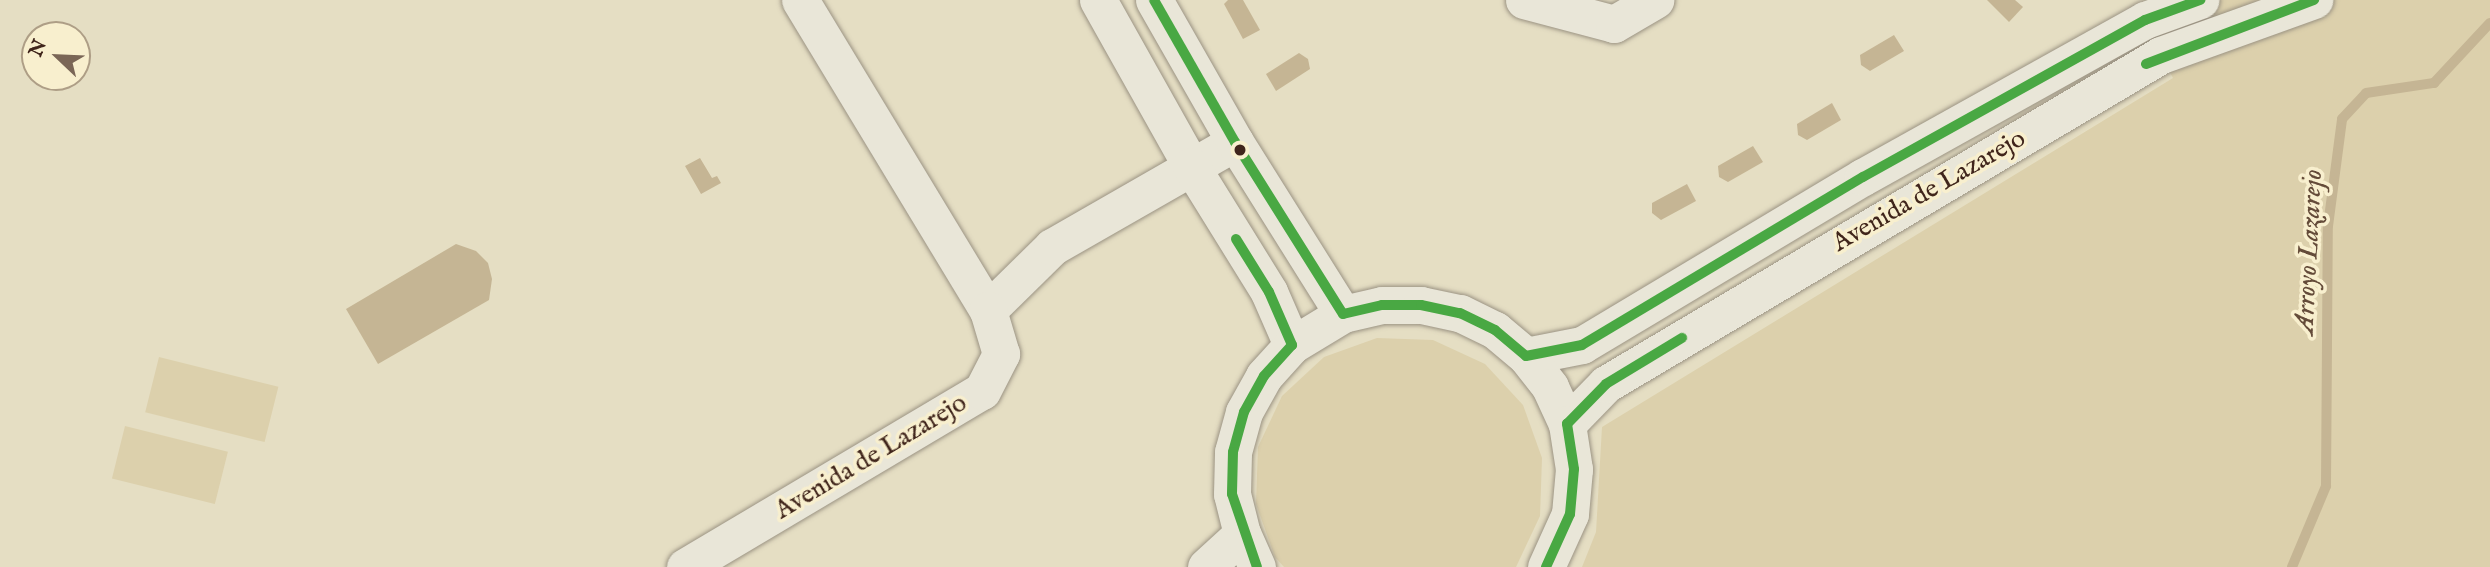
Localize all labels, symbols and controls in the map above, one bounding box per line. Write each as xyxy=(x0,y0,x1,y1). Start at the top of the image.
north arrow xyxy=(21,21,91,91)
text: N xyxy=(24,36,53,61)
street label: Avenida de Lazarejo xyxy=(1827,123,2031,259)
unlabelled marker xyxy=(1233,143,1247,157)
water label: Arroyo Lazarejo xyxy=(2289,169,2331,335)
street label: Avenida de Lazarejo xyxy=(770,388,972,526)

